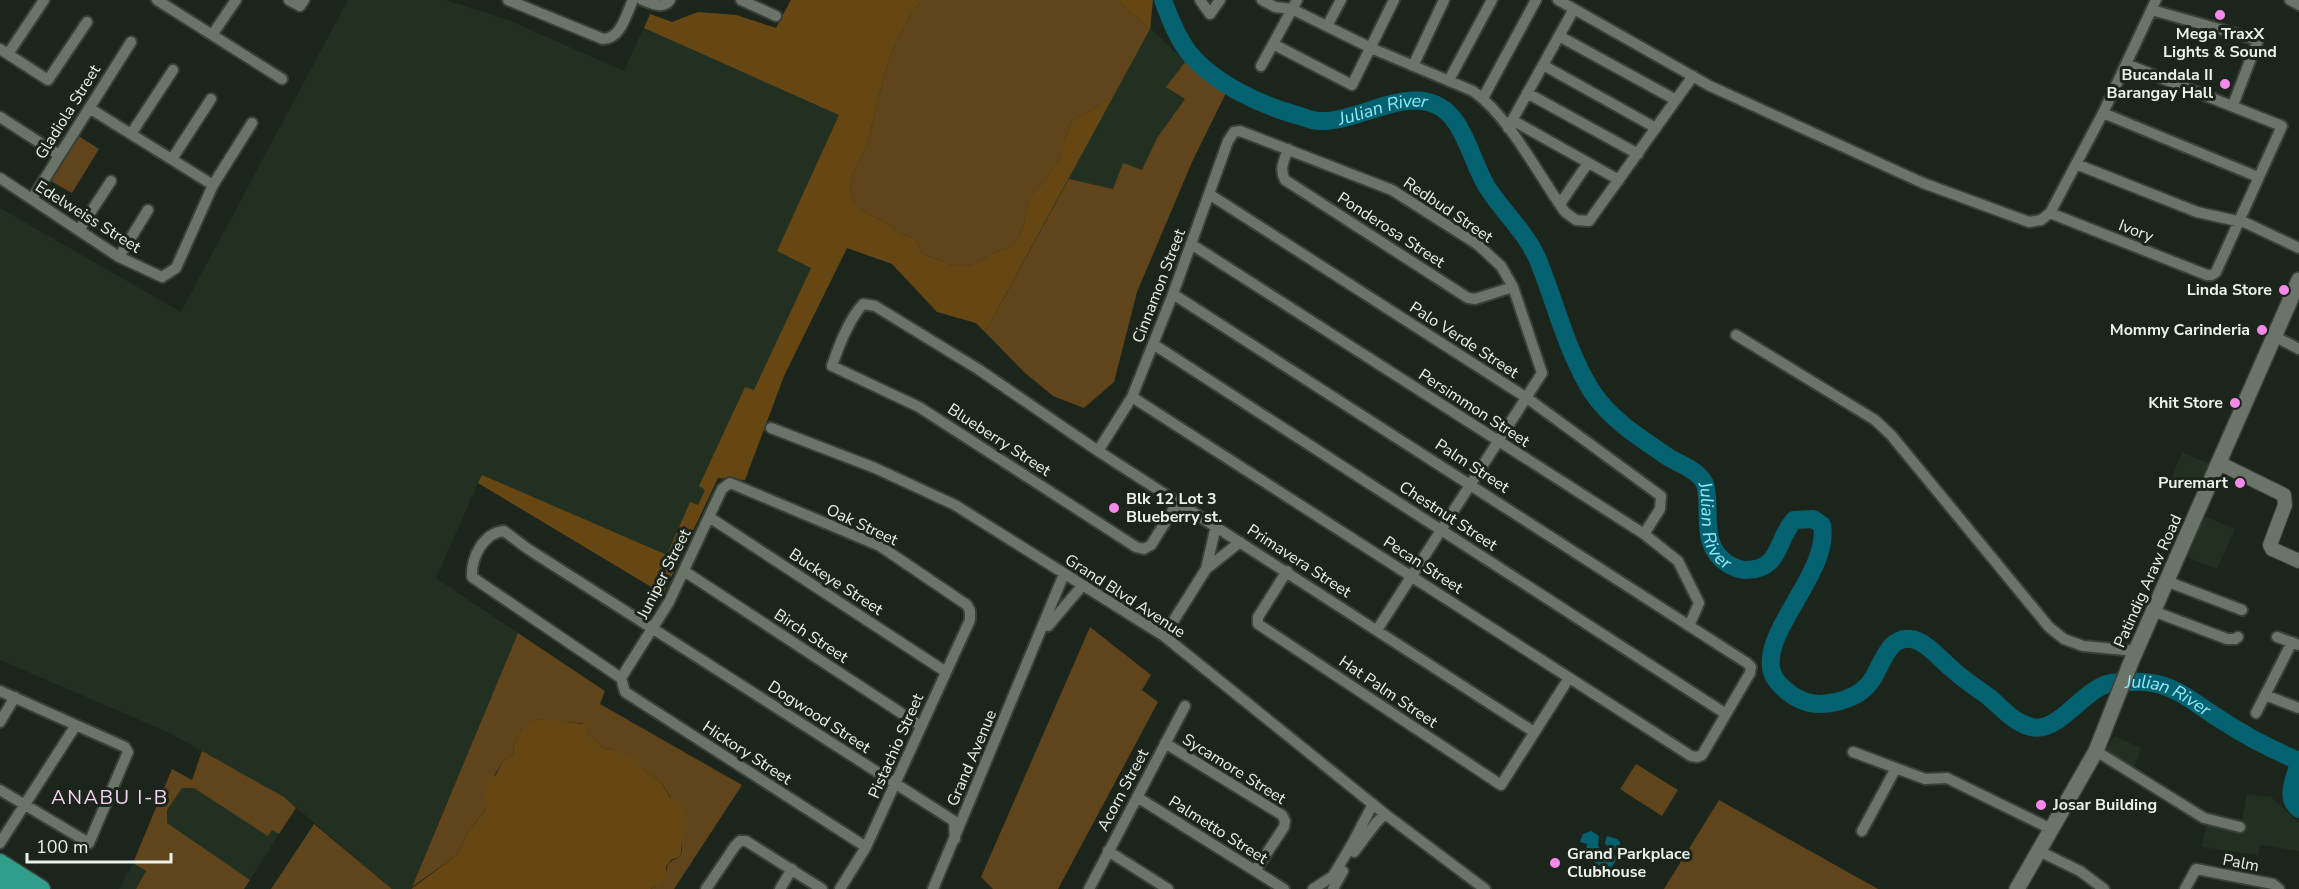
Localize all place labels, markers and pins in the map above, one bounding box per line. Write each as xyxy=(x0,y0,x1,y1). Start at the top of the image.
marker: Mega TraxX Lights & Sound xyxy=(2213,8,2227,22)
place label: Mega TraxX Lights & Sound xyxy=(2163,23,2277,63)
place label: Bucandala II Barangay Hall xyxy=(2107,64,2213,104)
marker: Bucandala II Barangay Hall xyxy=(2218,77,2232,91)
place label: Linda Store xyxy=(2187,279,2272,301)
marker: Linda Store xyxy=(2277,283,2291,297)
place label: Mommy Carinderia xyxy=(2110,319,2250,341)
marker: Mommy Carinderia xyxy=(2255,323,2269,337)
place label: Khit Store xyxy=(2148,392,2223,414)
marker: Khit Store xyxy=(2228,396,2242,410)
place label: Puremart xyxy=(2158,472,2229,494)
marker: Puremart xyxy=(2233,476,2247,490)
place label: Blk 12 Lot 3 Blueberry st. xyxy=(1126,488,1222,528)
marker: Blk 12 Lot 3 Blueberry st. xyxy=(1107,501,1121,515)
place label: Josar Building xyxy=(2052,794,2157,816)
marker: Josar Building xyxy=(2034,798,2048,812)
place label: Grand Parkplace Clubhouse xyxy=(1567,843,1691,883)
marker: Grand Parkplace Clubhouse xyxy=(1548,856,1562,870)

